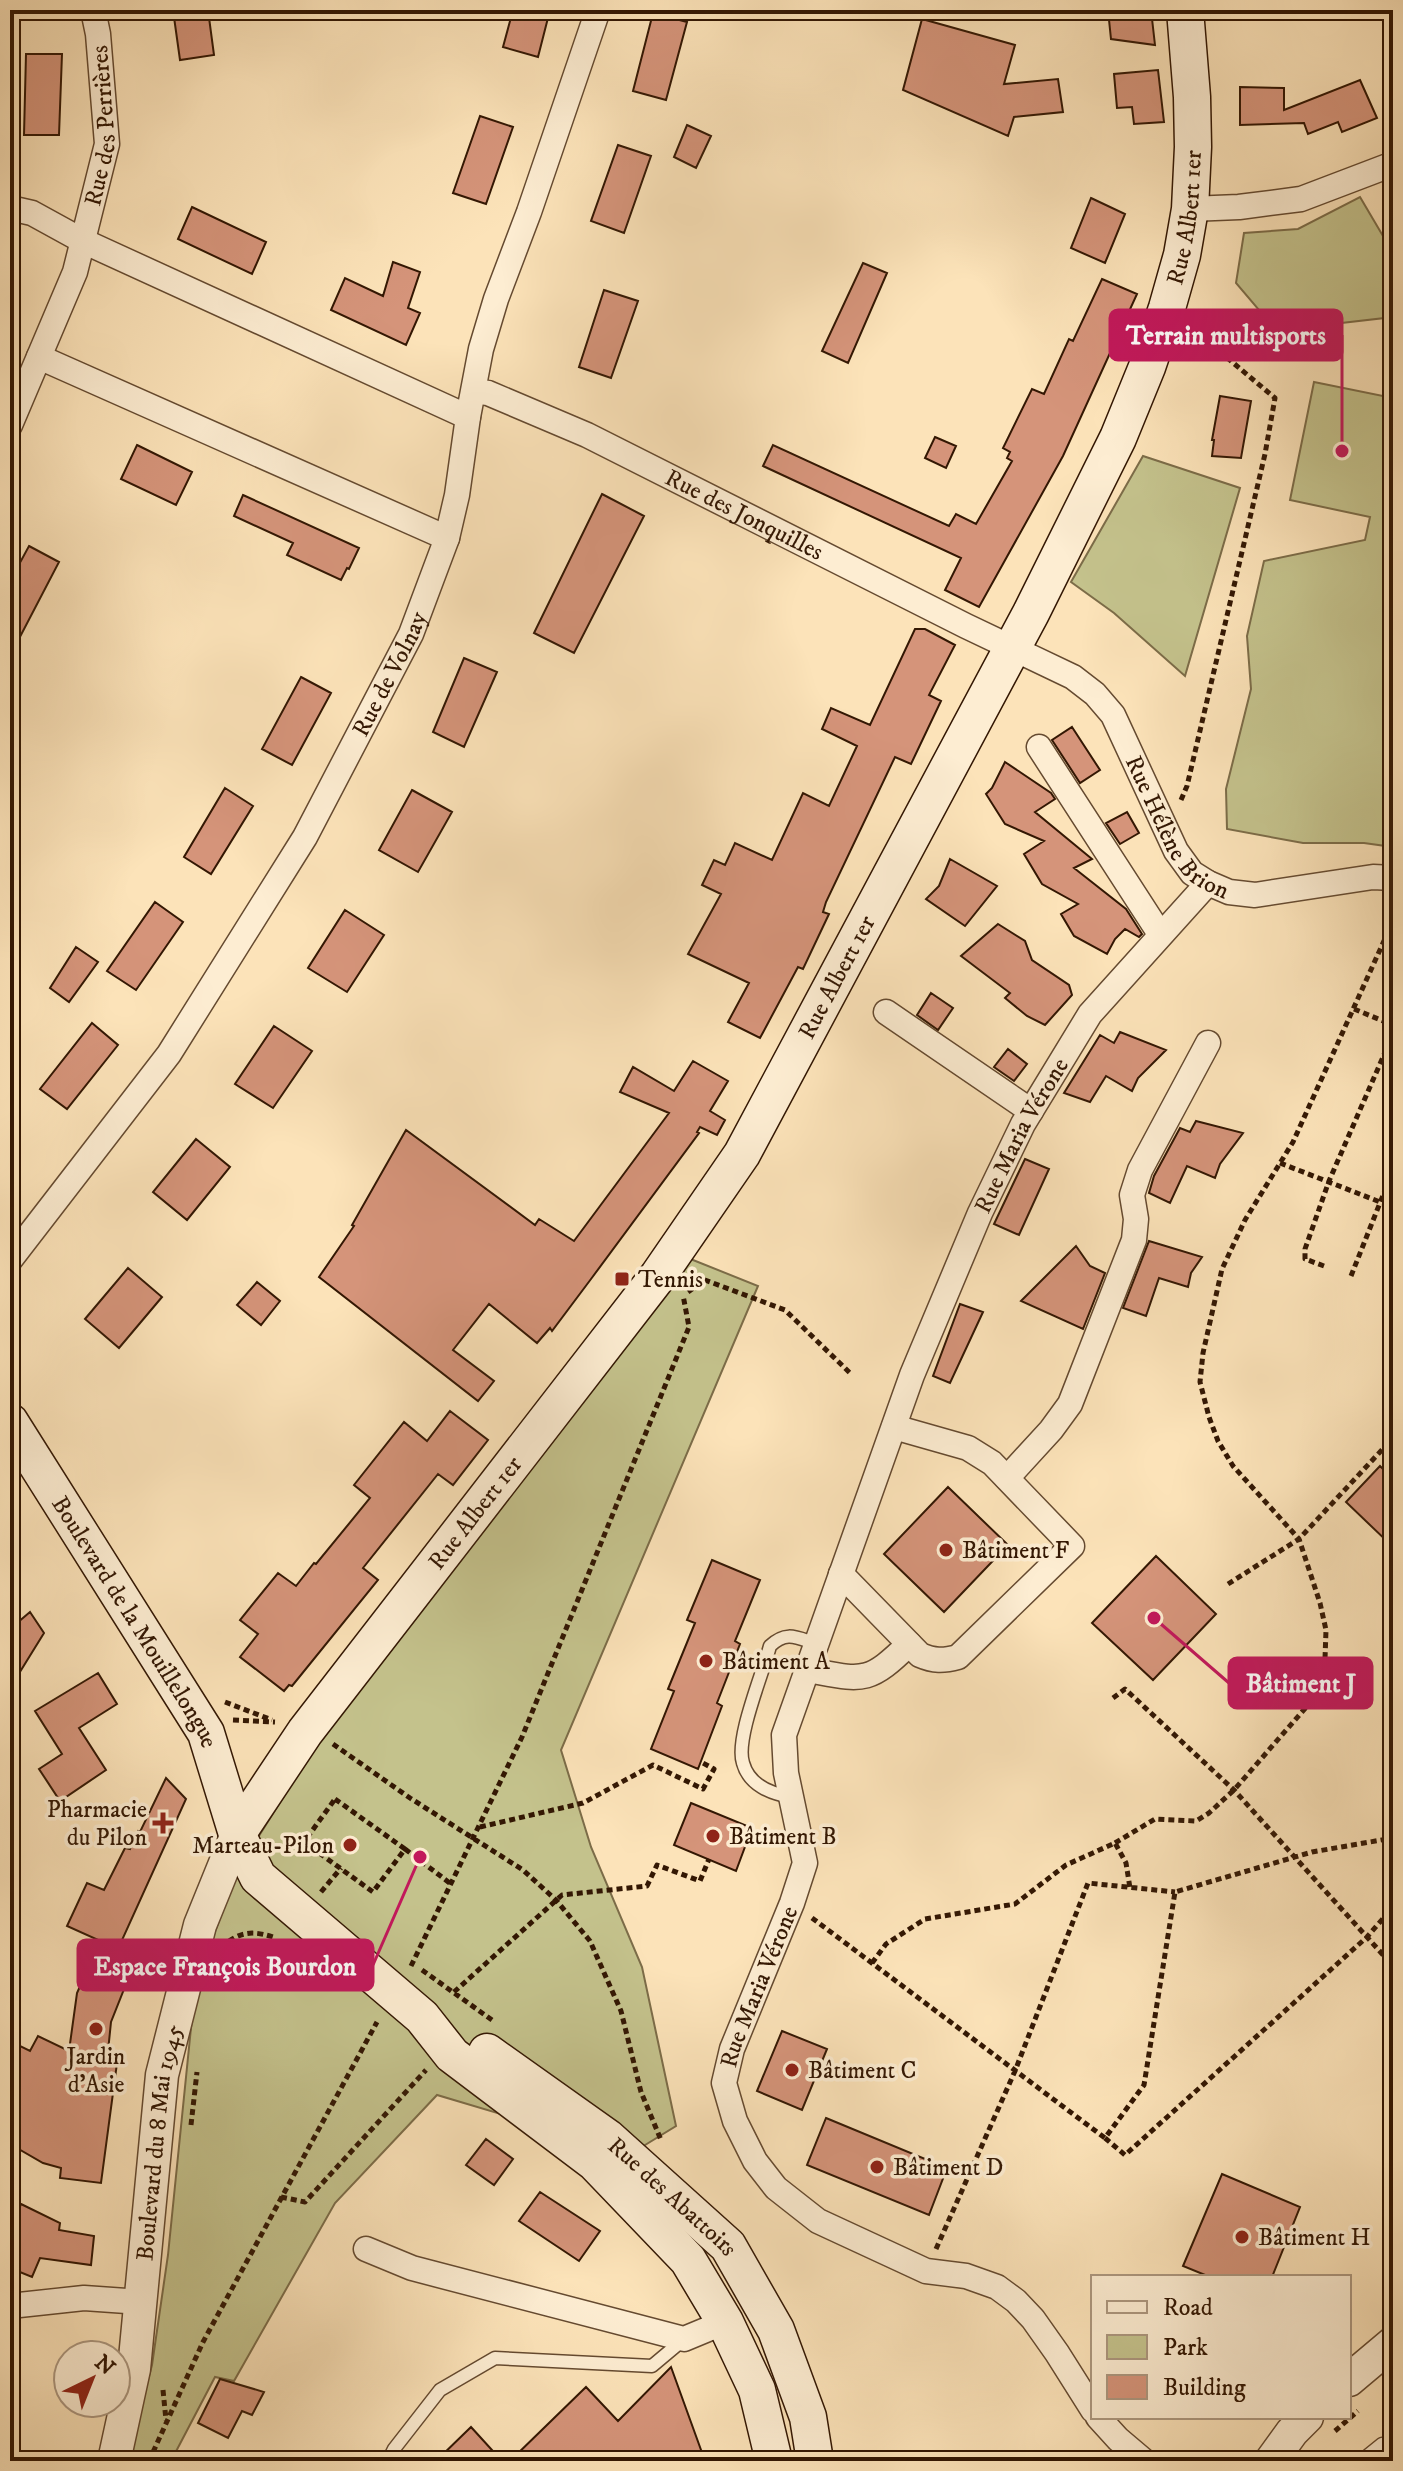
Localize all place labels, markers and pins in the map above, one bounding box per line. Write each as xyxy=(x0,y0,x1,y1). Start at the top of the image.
callout: Terrain multisports xyxy=(1110,310,1342,360)
place label: Tennis xyxy=(638,1265,703,1295)
marker: Tennis xyxy=(613,1270,631,1288)
place label: Bâtiment F xyxy=(962,1536,1069,1566)
marker: Bâtiment F xyxy=(937,1541,955,1559)
place label: Bâtiment A xyxy=(722,1647,830,1677)
marker: Bâtiment A xyxy=(697,1652,715,1670)
callout: Bâtiment J xyxy=(1229,1658,1372,1708)
place label: Pharmacie du Pilon xyxy=(47,1795,147,1853)
marker: Pharmacie du Pilon xyxy=(154,1814,172,1832)
place label: Bâtiment B xyxy=(729,1822,837,1852)
marker: Bâtiment B xyxy=(704,1827,722,1845)
place label: Marteau-Pilon xyxy=(192,1831,334,1861)
marker: Marteau-Pilon xyxy=(341,1836,359,1854)
callout: Espace François Bourdon xyxy=(78,1940,373,1990)
marker: Jardin d'Asie xyxy=(87,2020,105,2038)
place label: Jardin d'Asie xyxy=(65,2042,126,2100)
place label: Bâtiment C xyxy=(808,2056,916,2086)
marker: Bâtiment C xyxy=(783,2061,801,2079)
place label: Bâtiment D xyxy=(893,2153,1003,2183)
marker: Bâtiment D xyxy=(868,2158,886,2176)
place label: Bâtiment H xyxy=(1258,2223,1371,2253)
marker: Bâtiment H xyxy=(1233,2228,1251,2246)

